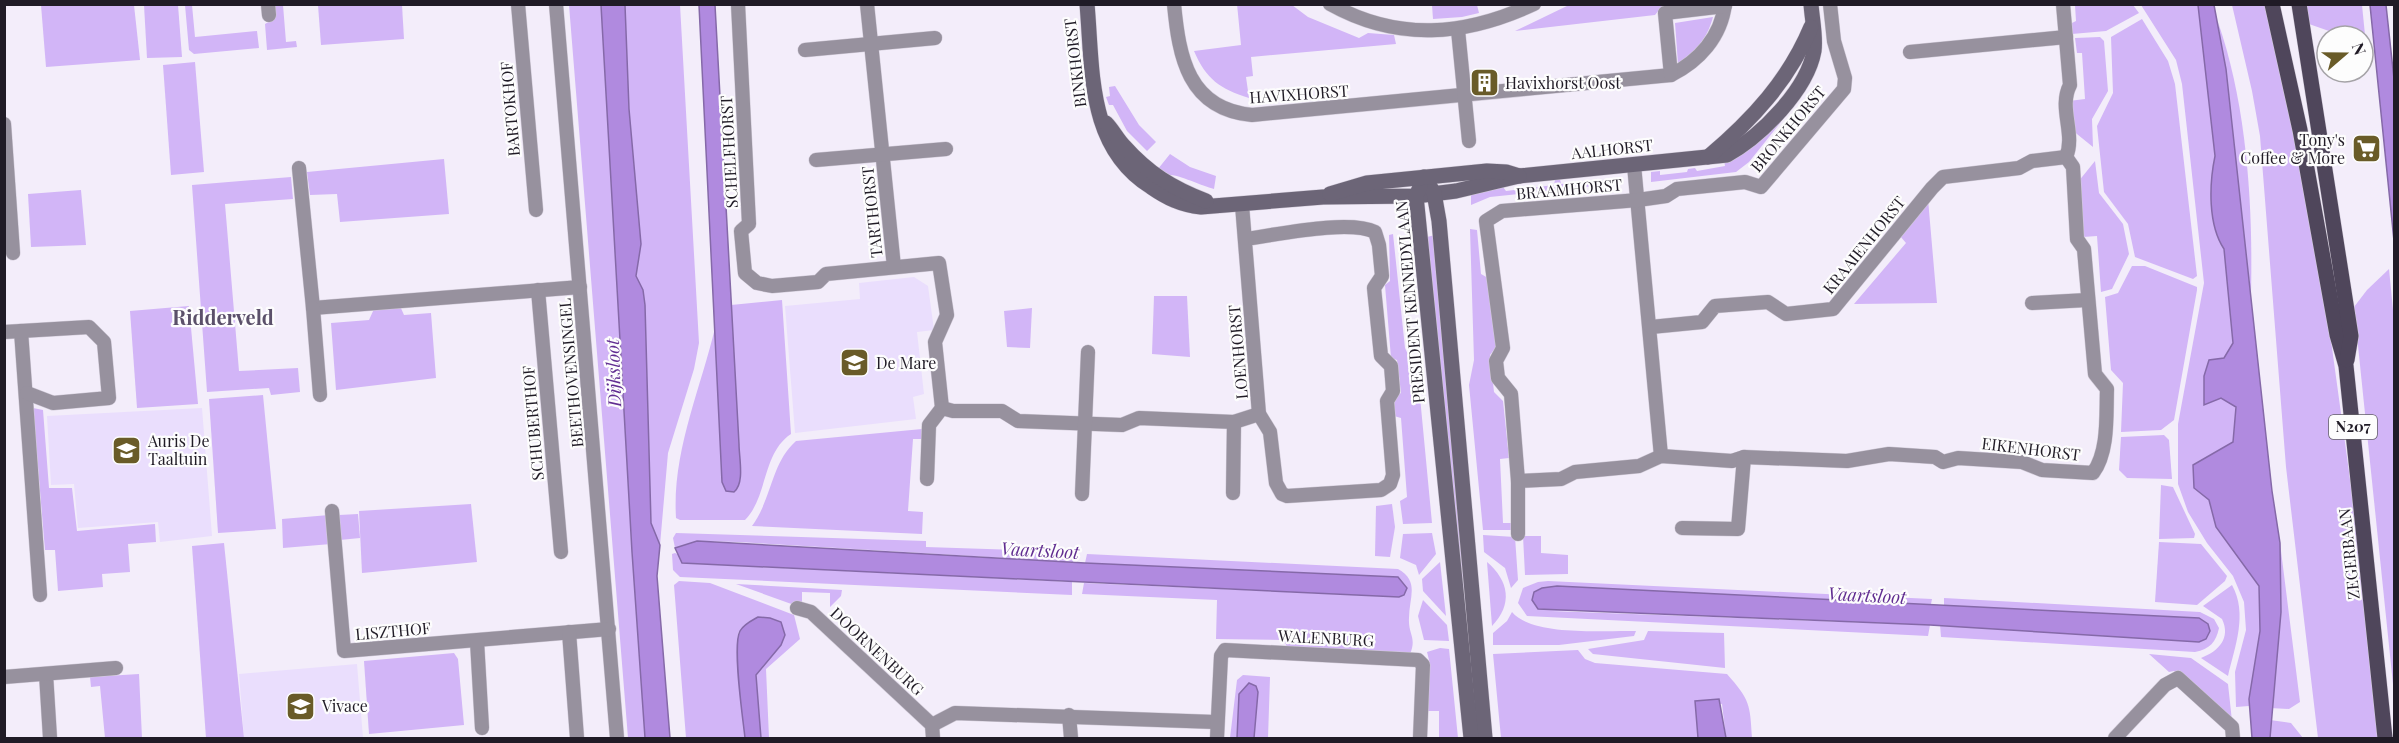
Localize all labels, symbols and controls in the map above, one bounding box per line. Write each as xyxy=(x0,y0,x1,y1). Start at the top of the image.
street label: BINKHORST xyxy=(1059,17,1090,109)
north arrow xyxy=(2315,24,2375,84)
text: N xyxy=(2348,40,2372,58)
street label: BARTOKHOF xyxy=(495,61,524,157)
building icon: Havixhorst Oost xyxy=(1468,67,1500,99)
place label: Havixhorst Oost xyxy=(1505,72,1621,93)
street label: HAVIXHORST xyxy=(1249,80,1349,107)
street label: BRONKHORST xyxy=(1745,81,1830,176)
street label: SCHELFHORST xyxy=(715,95,742,209)
place label: Tony's Coffee & More xyxy=(2240,129,2345,168)
supermarket icon: Tony's Coffee & More xyxy=(2350,133,2382,165)
street label: AALHORST xyxy=(1569,134,1654,163)
street label: TARTHORST xyxy=(856,165,887,259)
street label: BRAAMHORST xyxy=(1515,173,1623,204)
street label: KRAAIENHORST xyxy=(1818,191,1910,298)
street label: PRESIDENT KENNEDYLAAN xyxy=(1390,200,1429,404)
street label: BEETHOVENSINGEL xyxy=(554,298,587,449)
district label: Ridderveld xyxy=(172,303,274,330)
street label: LOENHORST xyxy=(1223,304,1252,400)
water label: Dijksloot xyxy=(600,338,626,409)
school or university icon: De Mare xyxy=(839,347,871,379)
place label: De Mare xyxy=(876,352,936,373)
street label: SCHUBERTHOF xyxy=(517,365,548,481)
road number: N207 xyxy=(2329,415,2377,439)
place label: Auris De Taaltuin xyxy=(147,430,210,469)
street label: EIKENHORST xyxy=(1980,432,2082,465)
school or university icon: Auris De Taaltuin xyxy=(111,434,143,466)
street label: ZEGERBAAN xyxy=(2333,507,2364,601)
water label: Vaartsloot xyxy=(1000,536,1081,564)
water label: Vaartsloot xyxy=(1827,581,1908,609)
street label: DOORNENBURG xyxy=(826,602,928,699)
street label: LISZTHOF xyxy=(354,617,432,644)
street label: WALENBURG xyxy=(1276,624,1375,651)
school or university icon: Vivace xyxy=(285,690,317,722)
place label: Vivace xyxy=(321,695,368,716)

